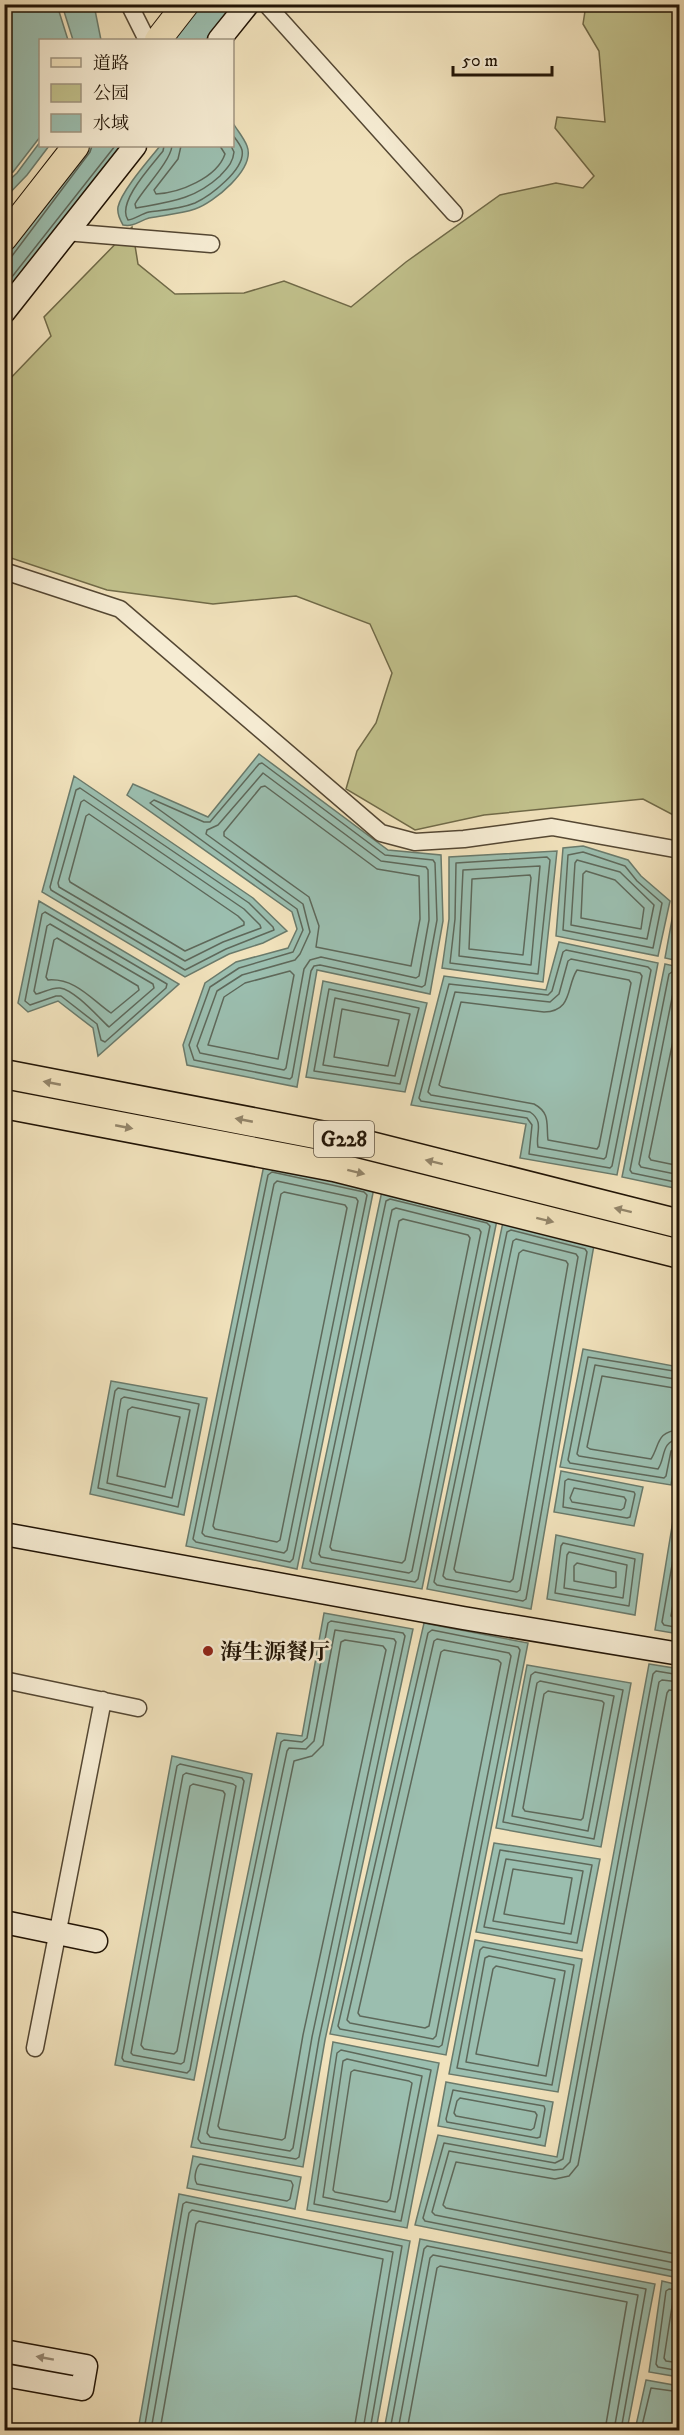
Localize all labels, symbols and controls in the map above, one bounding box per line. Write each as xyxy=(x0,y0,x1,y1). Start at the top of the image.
legend xyxy=(39,39,234,147)
scale bar xyxy=(453,39,552,77)
text: 50 m xyxy=(462,50,498,72)
text: 道路 xyxy=(93,53,129,75)
text: 公园 xyxy=(93,83,129,105)
text: 水域 xyxy=(93,113,129,135)
one-way arrow xyxy=(42,1078,61,1087)
one-way arrow xyxy=(234,1115,253,1124)
road number: G228 xyxy=(314,1121,374,1157)
one-way arrow xyxy=(114,1123,133,1132)
one-way arrow xyxy=(425,1156,443,1166)
one-way arrow xyxy=(347,1168,366,1178)
one-way arrow xyxy=(614,1205,632,1214)
one-way arrow xyxy=(536,1216,555,1226)
place label: 海生源餐厅 xyxy=(220,1639,330,1666)
marker: 海生源餐厅 xyxy=(201,1644,215,1658)
one-way arrow xyxy=(36,2354,55,2363)

